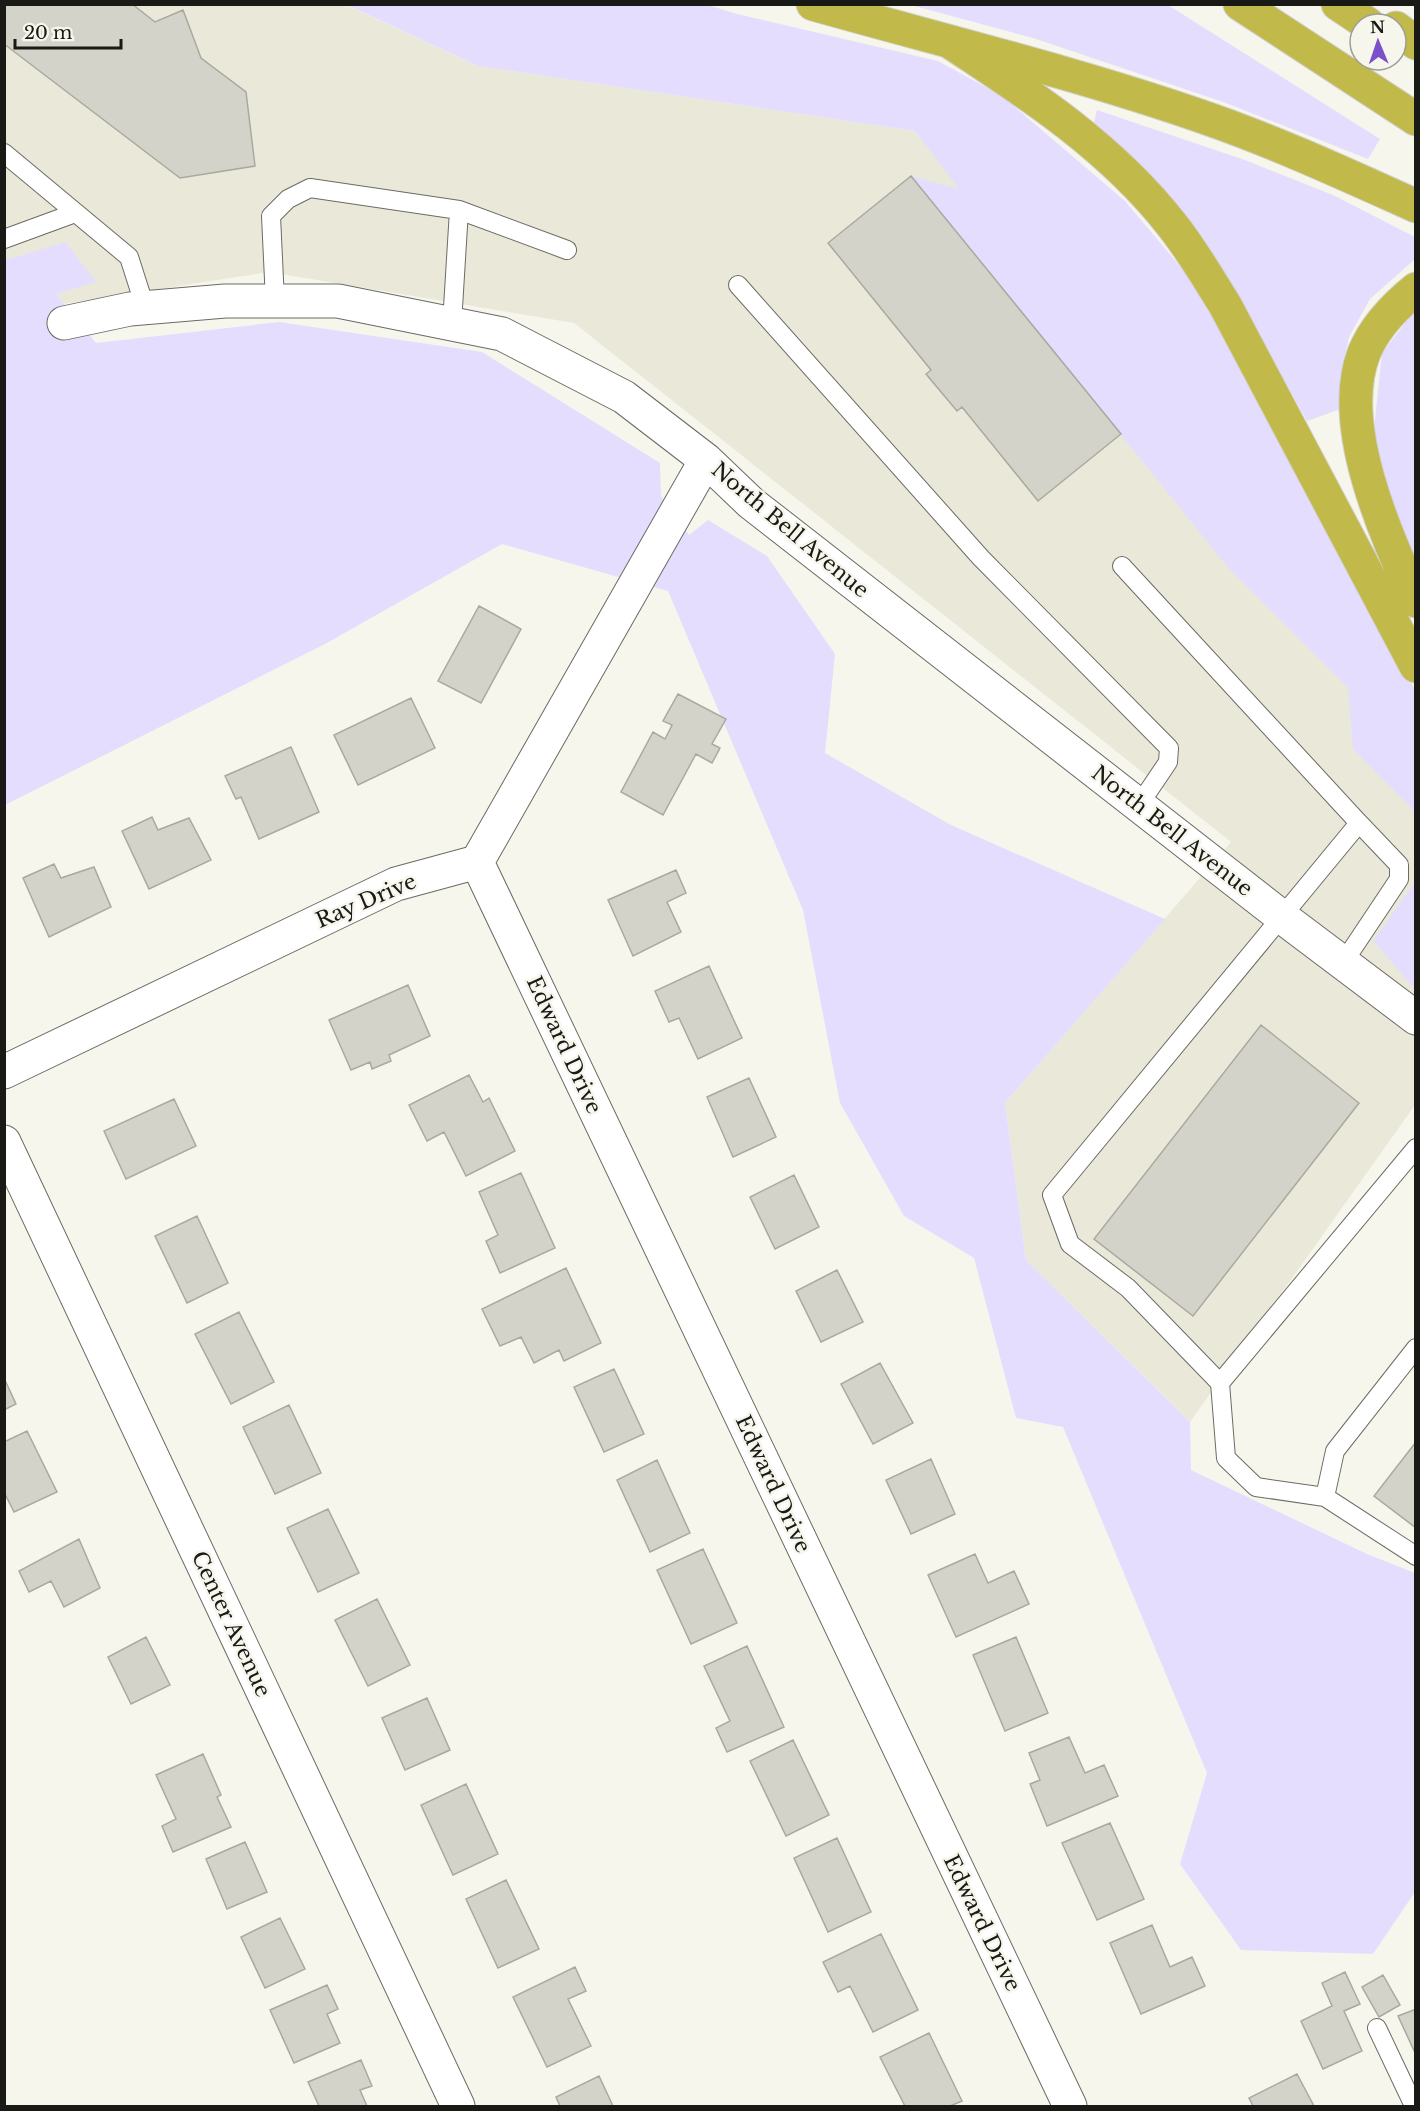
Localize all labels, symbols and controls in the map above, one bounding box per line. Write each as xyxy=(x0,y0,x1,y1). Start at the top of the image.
scale bar xyxy=(15,12,122,50)
north arrow xyxy=(1348,12,1408,72)
text: N xyxy=(1370,17,1385,37)
text: 20 m xyxy=(24,22,72,44)
street label: North Bell Avenue xyxy=(706,457,874,603)
street label: North Bell Avenue xyxy=(1086,760,1258,902)
street label: Ray Drive xyxy=(312,868,420,934)
street label: Edward Drive xyxy=(521,972,607,1118)
street label: Edward Drive xyxy=(730,1411,816,1557)
street label: Center Avenue xyxy=(186,1547,276,1701)
street label: Edward Drive xyxy=(938,1851,1026,1995)

